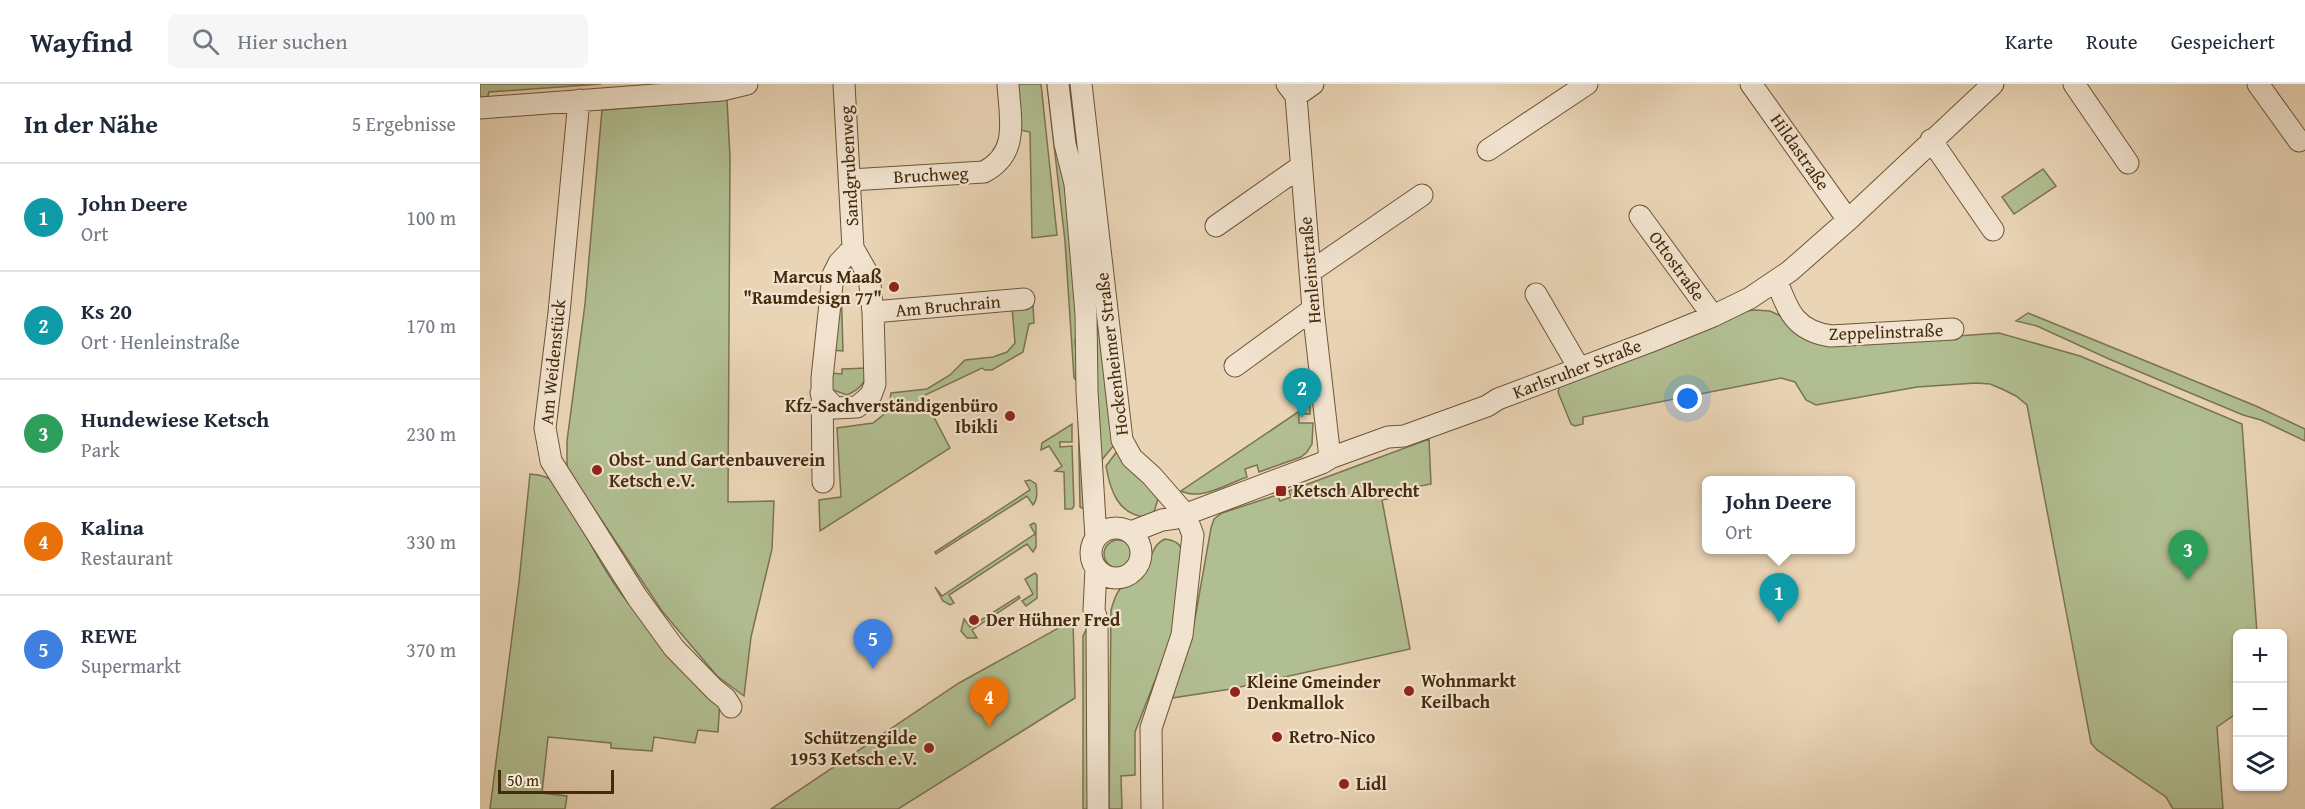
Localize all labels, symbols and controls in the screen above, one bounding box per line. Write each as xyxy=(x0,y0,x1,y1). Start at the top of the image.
search box xyxy=(168,14,588,68)
text: Wayfind xyxy=(30,21,132,62)
icon: search xyxy=(189,25,222,58)
text: Hier suchen xyxy=(237,25,348,57)
text: Karte xyxy=(2005,26,2053,57)
text: Route xyxy=(2086,26,2138,57)
text: Gespeichert xyxy=(2171,26,2275,57)
text: In der Nähe xyxy=(24,104,158,143)
street label: Sandgrubenweg xyxy=(832,105,865,227)
street label: Hildastraße xyxy=(1764,108,1837,196)
text: 5 Ergebnisse xyxy=(352,109,456,138)
street label: Bruchweg xyxy=(893,159,969,190)
text: John Deere xyxy=(81,187,188,219)
text: 1 xyxy=(38,203,49,232)
text: 100 m xyxy=(406,203,456,232)
street label: Henleinstraße xyxy=(1291,215,1328,325)
text: Ort xyxy=(81,219,108,248)
street label: Ottostraße xyxy=(1643,225,1712,306)
place label: Marcus Maaß "Raumdesign 77" xyxy=(743,263,882,311)
street label: Hockenheimer Straße xyxy=(1088,271,1135,437)
marker: Marcus Maaß "Raumdesign 77" xyxy=(887,280,901,294)
street label: Am Bruchrain xyxy=(894,287,1002,324)
text: Ks 20 xyxy=(81,295,132,327)
street label: Am Weidenstück xyxy=(532,297,573,426)
text: 2 xyxy=(38,311,49,340)
text: 170 m xyxy=(406,311,456,340)
street label: Zeppelinstraße xyxy=(1828,316,1944,347)
text: Ort · Henleinstraße xyxy=(81,327,240,356)
street label: Karlsruher Straße xyxy=(1509,332,1645,405)
pin: 2 xyxy=(1282,368,1322,418)
your location xyxy=(1673,384,1702,413)
place label: Kfz-Sachverständigenbüro Ibikli xyxy=(785,392,998,440)
text: Hundewiese Ketsch xyxy=(81,403,269,435)
marker: Kfz-Sachverständigenbüro Ibikli xyxy=(1003,409,1017,423)
text: 3 xyxy=(38,419,49,448)
text: 230 m xyxy=(406,419,456,448)
text: Park xyxy=(81,435,120,464)
place label: Obst- und Gartenbauverein Ketsch e.V. xyxy=(609,446,826,494)
marker: Obst- und Gartenbauverein Ketsch e.V. xyxy=(590,463,604,477)
popup xyxy=(1702,476,1855,554)
place label: Ketsch Albrecht xyxy=(1293,477,1420,504)
marker: Ketsch Albrecht xyxy=(1274,484,1288,498)
text: John Deere xyxy=(1725,485,1832,517)
text: Kalina xyxy=(81,511,144,543)
text: Ort xyxy=(1725,517,1753,546)
text: 4 xyxy=(38,527,49,556)
text: 330 m xyxy=(406,527,456,556)
pin: 3 xyxy=(2168,530,2208,580)
text: Restaurant xyxy=(81,543,173,572)
pin: 1 xyxy=(1760,574,1798,623)
place label: Der Hühner Fred xyxy=(986,606,1121,633)
marker: Der Hühner Fred xyxy=(967,613,981,627)
text: REWE xyxy=(81,619,137,651)
pin: 5 xyxy=(854,620,892,669)
map controls xyxy=(2233,629,2287,791)
button: + xyxy=(2233,629,2287,683)
text: 5 xyxy=(38,635,49,664)
text: 370 m xyxy=(406,635,456,664)
text: Supermarkt xyxy=(81,651,181,680)
place label: Wohnmarkt Keilbach xyxy=(1421,667,1517,715)
place label: Kleine Gmeinder Denkmallok xyxy=(1247,668,1381,716)
pin: 4 xyxy=(970,678,1008,727)
button: − xyxy=(2233,683,2287,737)
marker: Wohnmarkt Keilbach xyxy=(1402,684,1416,698)
marker: Kleine Gmeinder Denkmallok xyxy=(1228,685,1242,699)
place label: Retro-Nico xyxy=(1289,723,1376,750)
place label: Schützengilde 1953 Ketsch e.V. xyxy=(790,724,917,772)
marker: Retro-Nico xyxy=(1270,730,1284,744)
button: layers xyxy=(2233,737,2287,791)
marker: Schützengilde 1953 Ketsch e.V. xyxy=(922,741,936,755)
scale bar xyxy=(498,767,614,794)
text: 50 m xyxy=(507,768,539,792)
place label: Lidl xyxy=(1356,770,1387,797)
marker: Lidl xyxy=(1337,777,1351,791)

